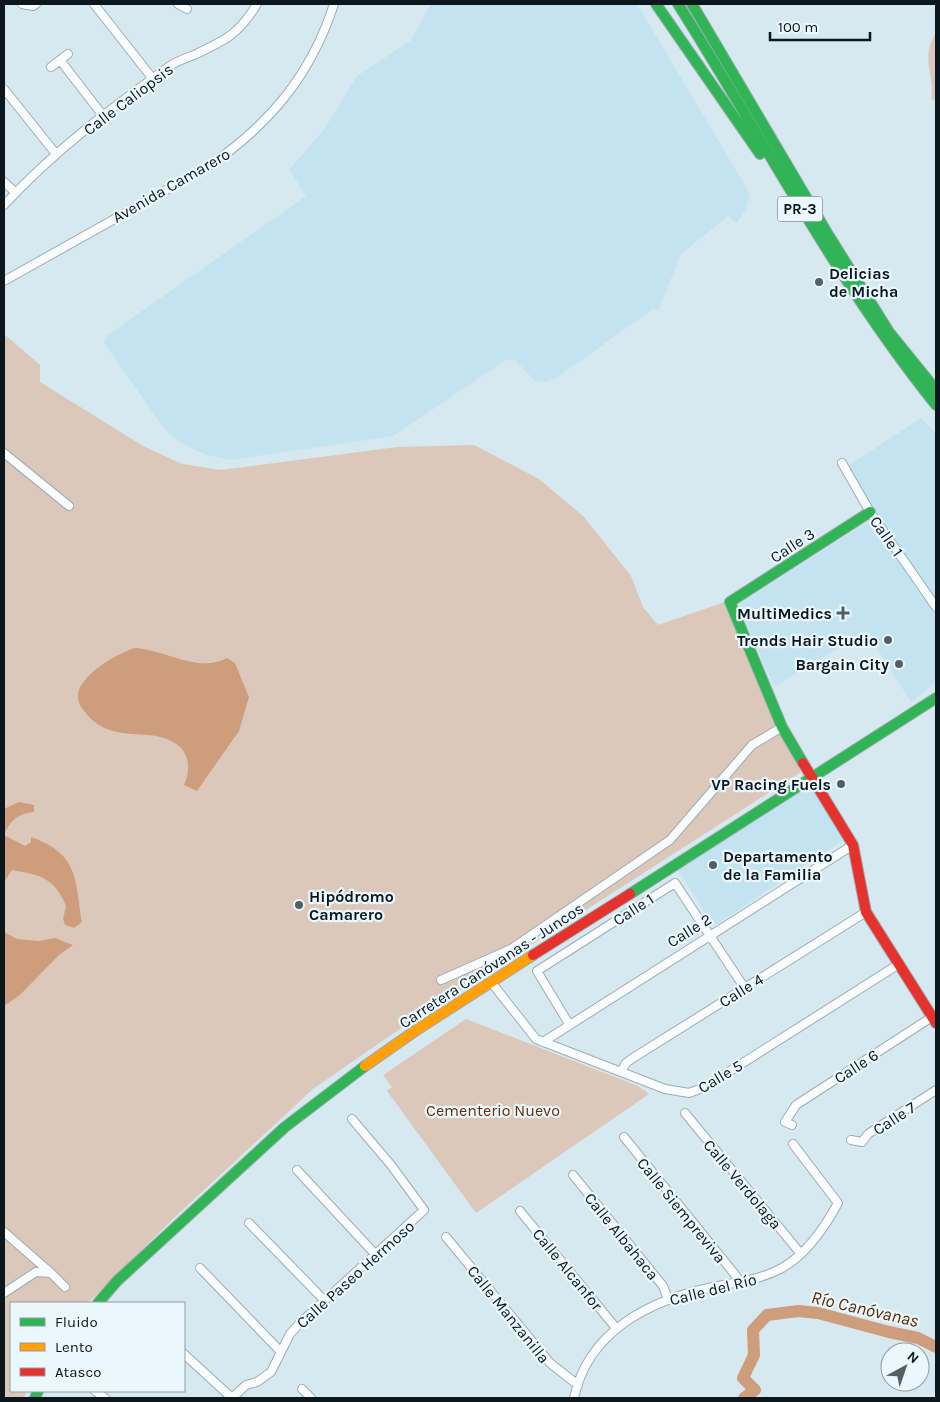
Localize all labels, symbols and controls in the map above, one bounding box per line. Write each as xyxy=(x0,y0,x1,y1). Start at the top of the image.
scale bar xyxy=(770,10,870,42)
text: 100 m xyxy=(778,18,818,36)
street label: Calle Caliopsis xyxy=(80,60,177,139)
street label: Avenida Camarero xyxy=(109,144,233,227)
road number: PR-3 xyxy=(778,196,822,222)
place label: Delicias de Micha xyxy=(829,264,898,301)
marker: Delicias de Micha xyxy=(813,276,825,288)
street label: Calle 1 xyxy=(866,512,907,560)
street label: Calle 3 xyxy=(767,524,818,567)
place label: MultiMedics xyxy=(737,604,832,623)
marker: MultiMedics xyxy=(836,606,850,620)
place label: Trends Hair Studio xyxy=(737,631,878,650)
marker: Trends Hair Studio xyxy=(882,634,894,646)
place label: Bargain City xyxy=(795,655,889,674)
marker: Bargain City xyxy=(893,658,905,670)
place label: VP Racing Fuels xyxy=(711,775,831,794)
marker: VP Racing Fuels xyxy=(835,778,847,790)
place label: Departamento de la Familia xyxy=(723,847,833,884)
marker: Departamento de la Familia xyxy=(707,859,719,871)
place label: Hipódromo Camarero xyxy=(309,887,394,924)
street label: Calle 1 xyxy=(609,889,657,930)
marker: Hipódromo Camarero xyxy=(293,899,305,911)
street label: Carretera Canóvanas - Juncos xyxy=(395,899,587,1032)
street label: Calle 2 xyxy=(664,909,715,951)
street label: Calle 4 xyxy=(716,969,767,1011)
street label: Calle 6 xyxy=(831,1045,882,1088)
street label: Calle 5 xyxy=(695,1056,746,1097)
street label: Calle 7 xyxy=(869,1097,920,1139)
park label: Cementerio Nuevo xyxy=(426,1101,560,1120)
street label: Calle Verdolaga xyxy=(700,1136,786,1233)
street label: Calle Siempreviva xyxy=(633,1154,730,1267)
street label: Calle Albahaca xyxy=(581,1189,663,1284)
street label: Calle Paseo Hermoso xyxy=(293,1216,418,1332)
street label: Calle Alcanfor xyxy=(529,1224,607,1314)
street label: Calle Manzanilla xyxy=(463,1262,554,1367)
street label: Calle del Río xyxy=(668,1270,759,1309)
water label: Río Canóvanas xyxy=(809,1286,921,1332)
legend xyxy=(10,1302,185,1392)
text: Fluido xyxy=(55,1313,98,1331)
text: Lento xyxy=(55,1338,93,1356)
north arrow xyxy=(880,1342,930,1392)
text: N xyxy=(904,1348,922,1367)
text: Atasco xyxy=(55,1363,101,1381)

